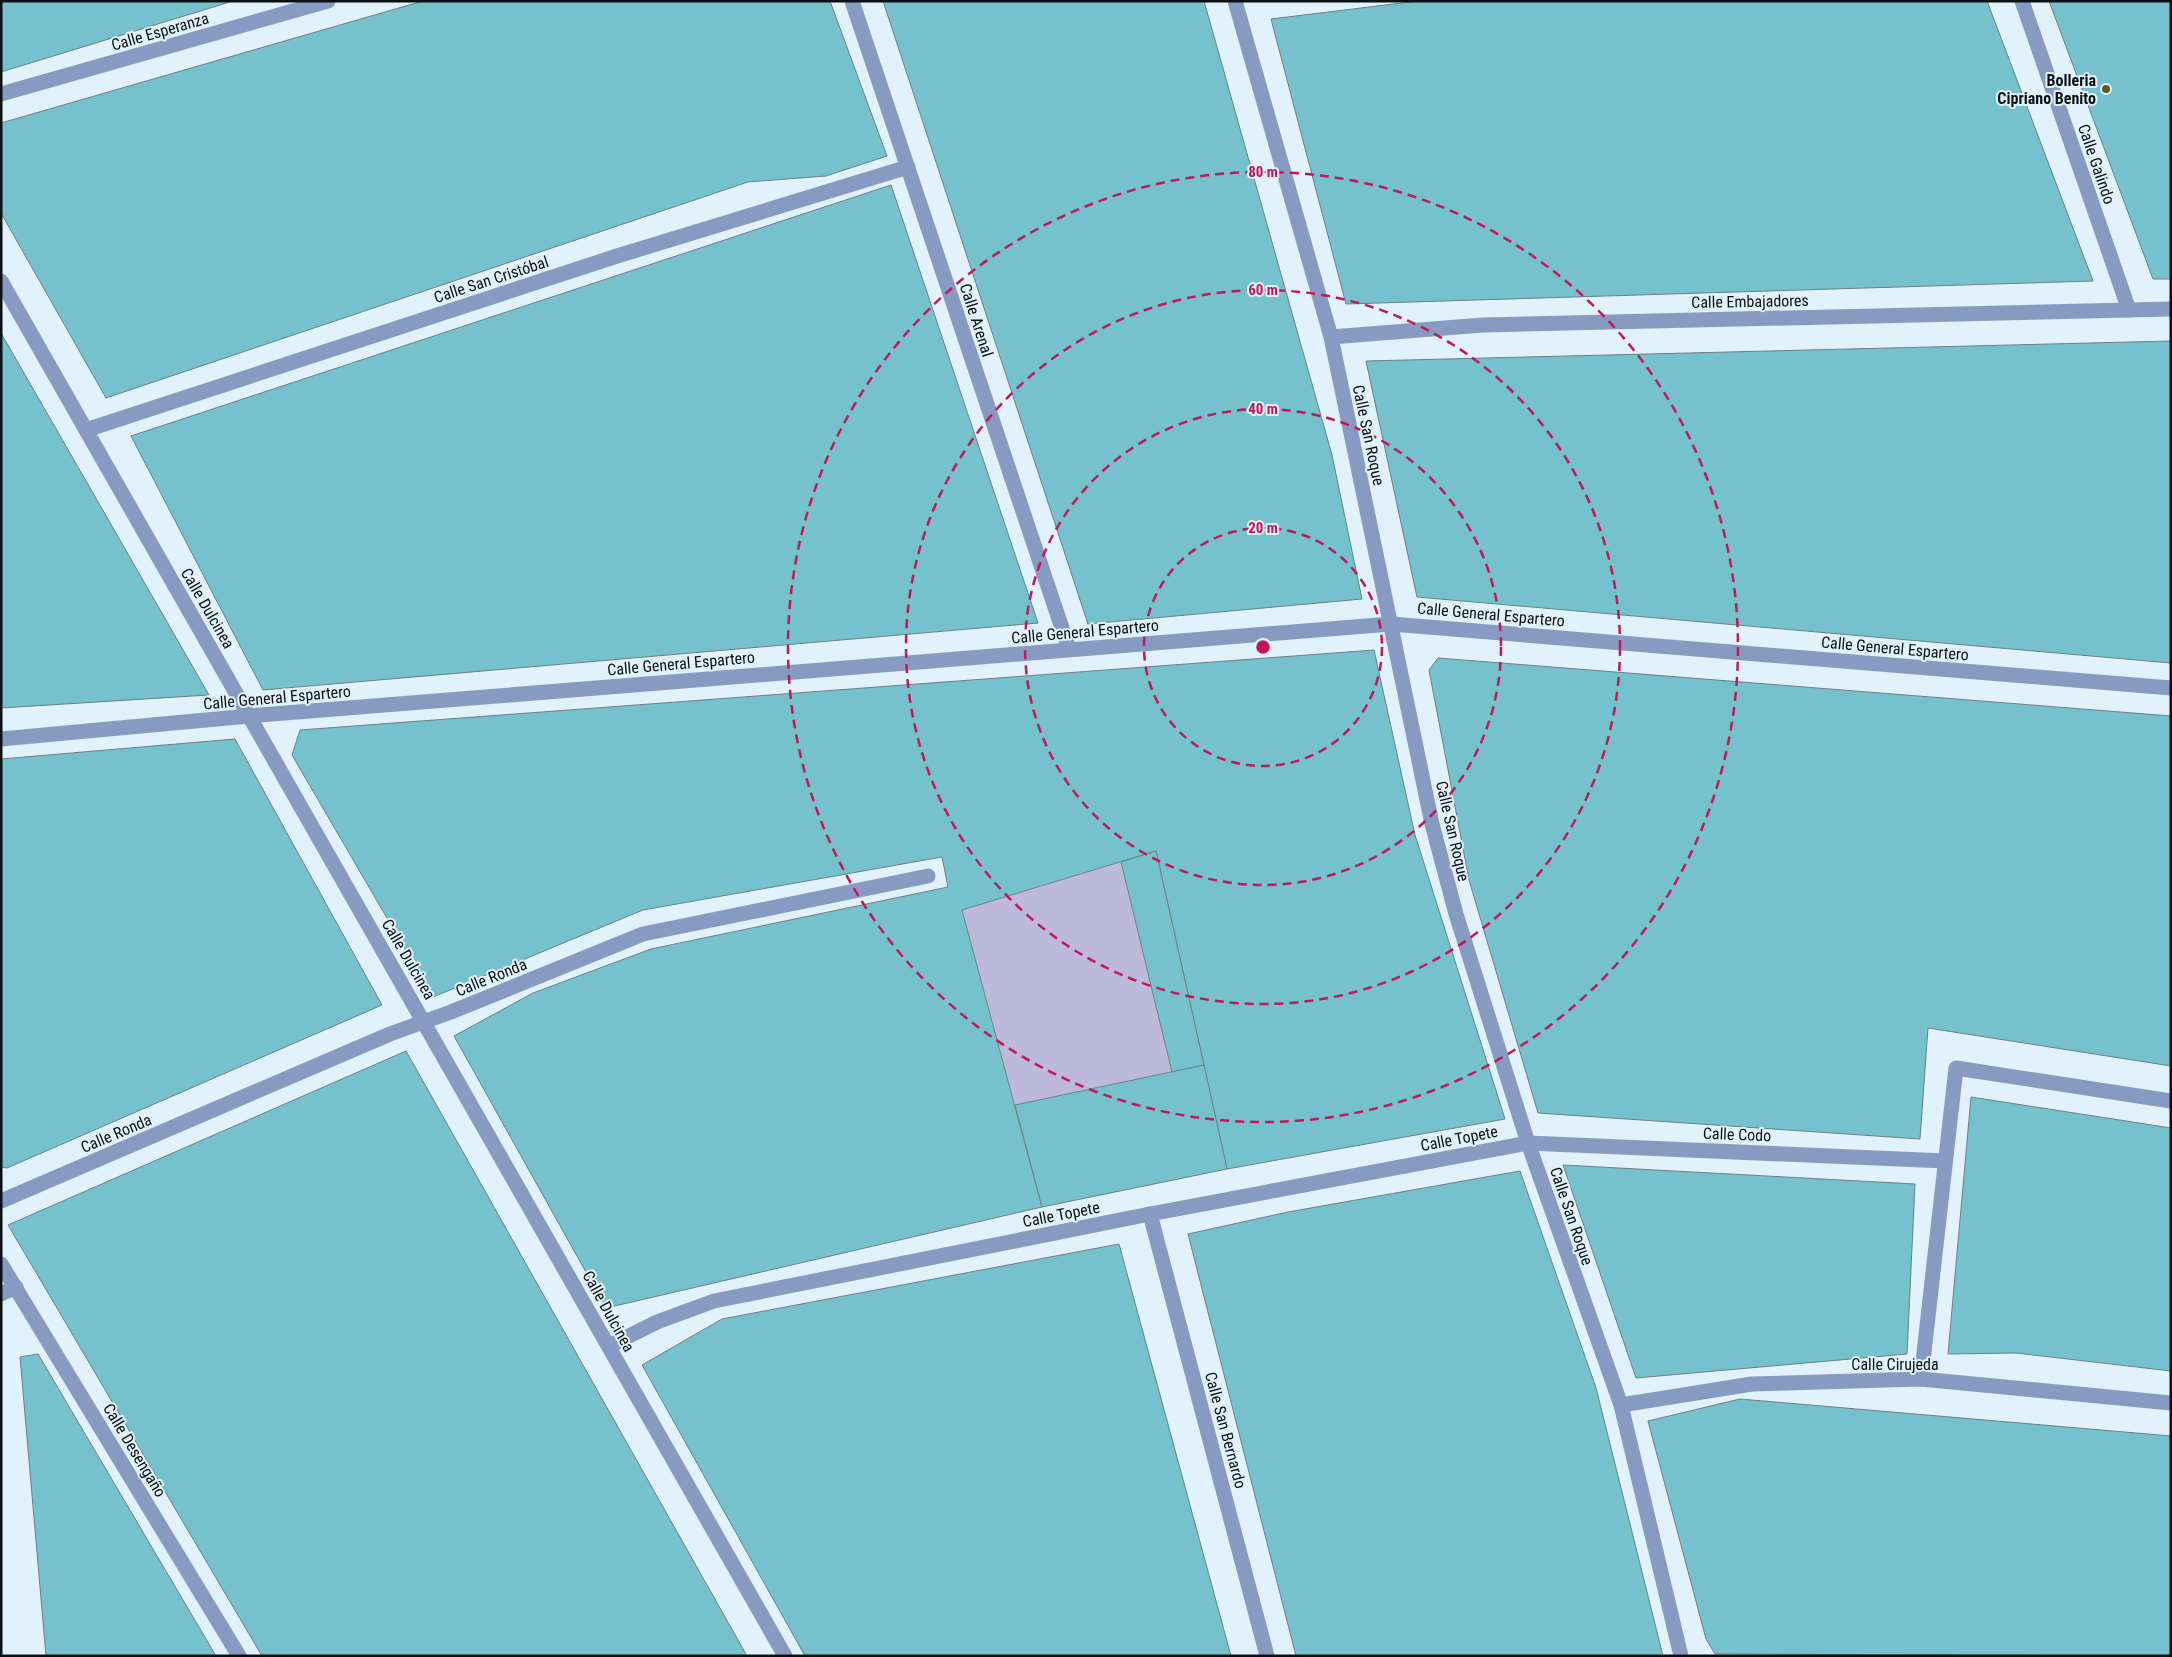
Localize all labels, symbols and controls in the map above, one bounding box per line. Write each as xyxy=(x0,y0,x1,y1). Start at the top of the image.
street label: Calle Esperanza xyxy=(109,8,211,54)
place label: Bolleria Cipriano Benito xyxy=(1997,71,2096,108)
marker: Bolleria Cipriano Benito xyxy=(2100,83,2112,95)
street label: Calle Galindo xyxy=(2074,122,2119,207)
text: 80 m xyxy=(1248,163,1278,181)
street label: Calle San Cristóbal xyxy=(431,252,551,307)
street label: Calle Arenal xyxy=(956,281,997,359)
text: 60 m xyxy=(1248,281,1278,299)
street label: Calle Embajadores xyxy=(1691,291,1809,312)
street label: Calle San Roque xyxy=(1349,383,1388,487)
text: 40 m xyxy=(1248,400,1278,418)
text: 20 m xyxy=(1248,519,1278,537)
street label: Calle Dulcinea xyxy=(177,565,238,652)
street label: Calle General Espartero xyxy=(1416,599,1566,630)
street label: Calle General Espartero xyxy=(1010,616,1160,647)
street label: Calle General Espartero xyxy=(1820,633,1970,664)
centre of rings xyxy=(1254,638,1272,656)
street label: Calle General Espartero xyxy=(606,648,756,679)
street label: Calle General Espartero xyxy=(202,682,352,713)
street label: Calle San Roque xyxy=(1432,779,1473,883)
street label: Calle Dulcinea xyxy=(378,916,439,1003)
street label: Calle Ronda xyxy=(453,955,530,1000)
street label: Calle Ronda xyxy=(78,1110,154,1157)
street label: Calle Topete xyxy=(1419,1122,1499,1155)
street label: Calle Codo xyxy=(1703,1124,1771,1145)
street label: Calle San Roque xyxy=(1546,1165,1597,1268)
street label: Calle Topete xyxy=(1021,1198,1101,1231)
street label: Calle Dulcinea xyxy=(578,1267,639,1355)
street label: Calle Cirujeda xyxy=(1851,1355,1939,1374)
street label: Calle San Bernardo xyxy=(1201,1370,1250,1490)
street label: Calle Desengaño xyxy=(99,1400,170,1500)

